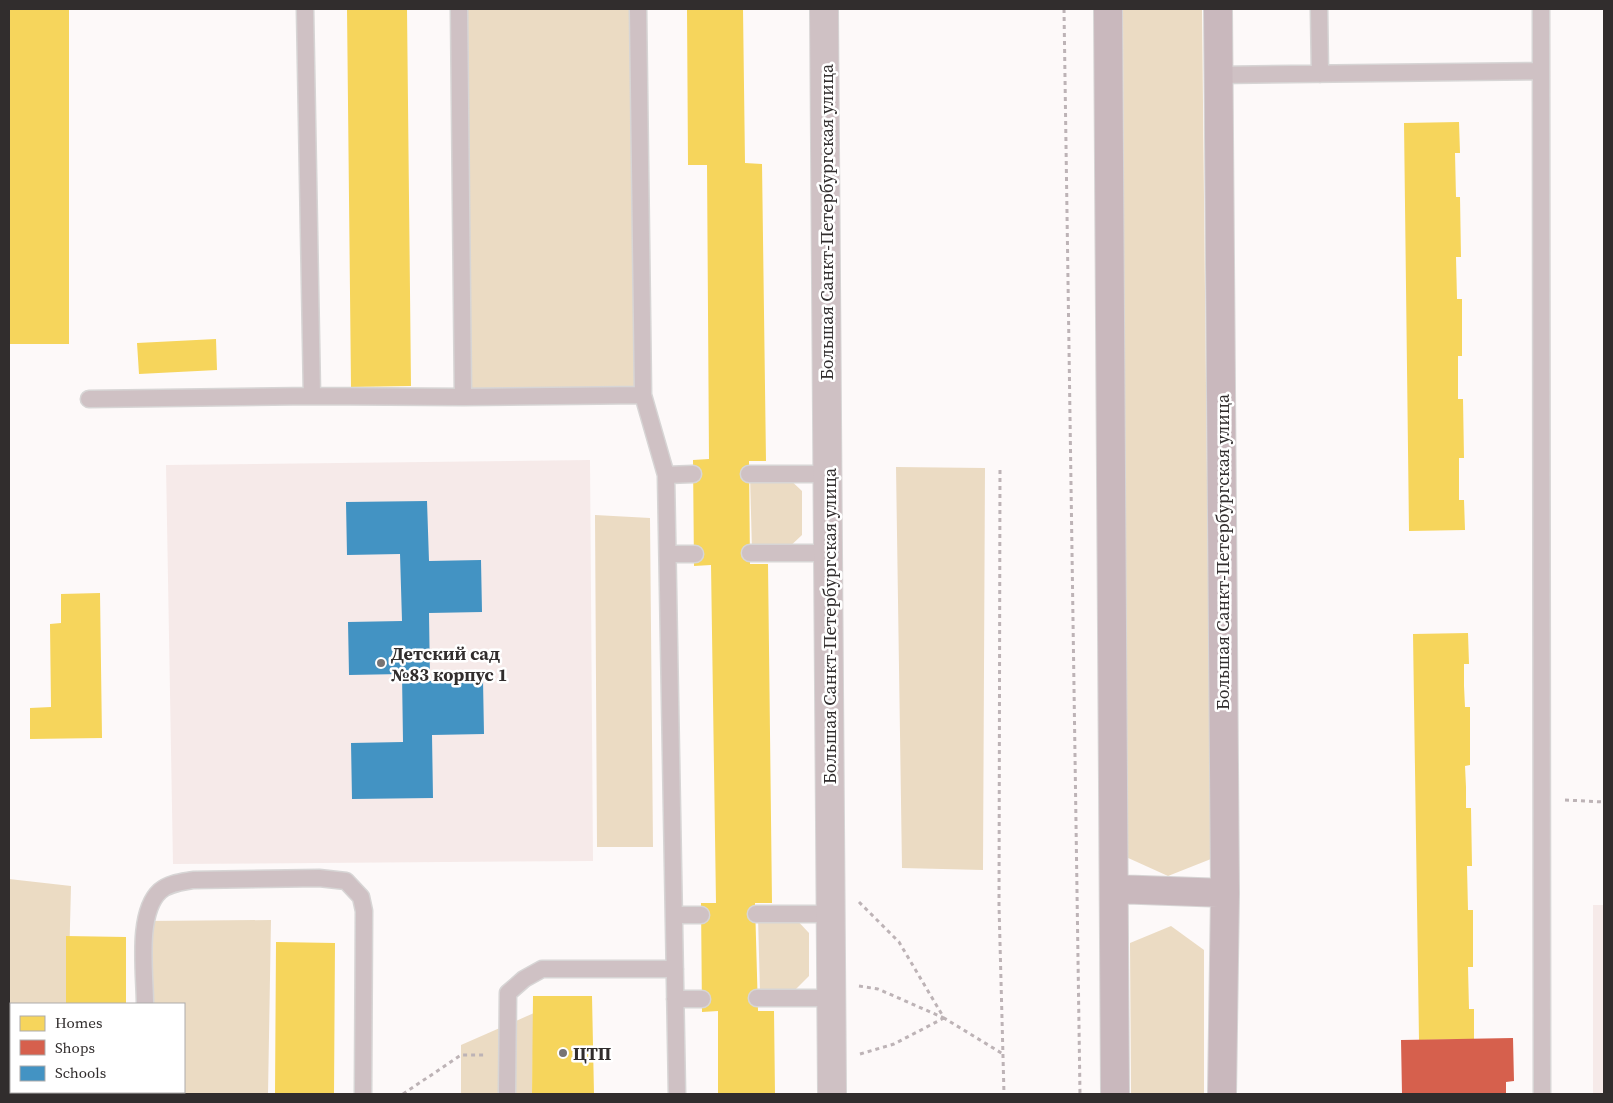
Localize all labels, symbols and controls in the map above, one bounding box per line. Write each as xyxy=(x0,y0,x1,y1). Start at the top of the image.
street label: Большая Санкт-Петербургская улица xyxy=(814,63,839,380)
street label: Большая Санкт-Петербургская улица xyxy=(1210,393,1235,710)
street label: Большая Санкт-Петербургская улица xyxy=(817,467,842,784)
place label: Детский сад №83 корпус 1 xyxy=(391,641,507,687)
marker: Детский сад №83 корпус 1 xyxy=(375,657,387,669)
legend xyxy=(10,1003,185,1093)
text: Homes xyxy=(55,1012,102,1033)
text: Shops xyxy=(55,1037,95,1058)
place label: ЦТП xyxy=(573,1041,611,1066)
marker: ЦТП xyxy=(557,1047,569,1059)
text: Schools xyxy=(55,1062,106,1083)

